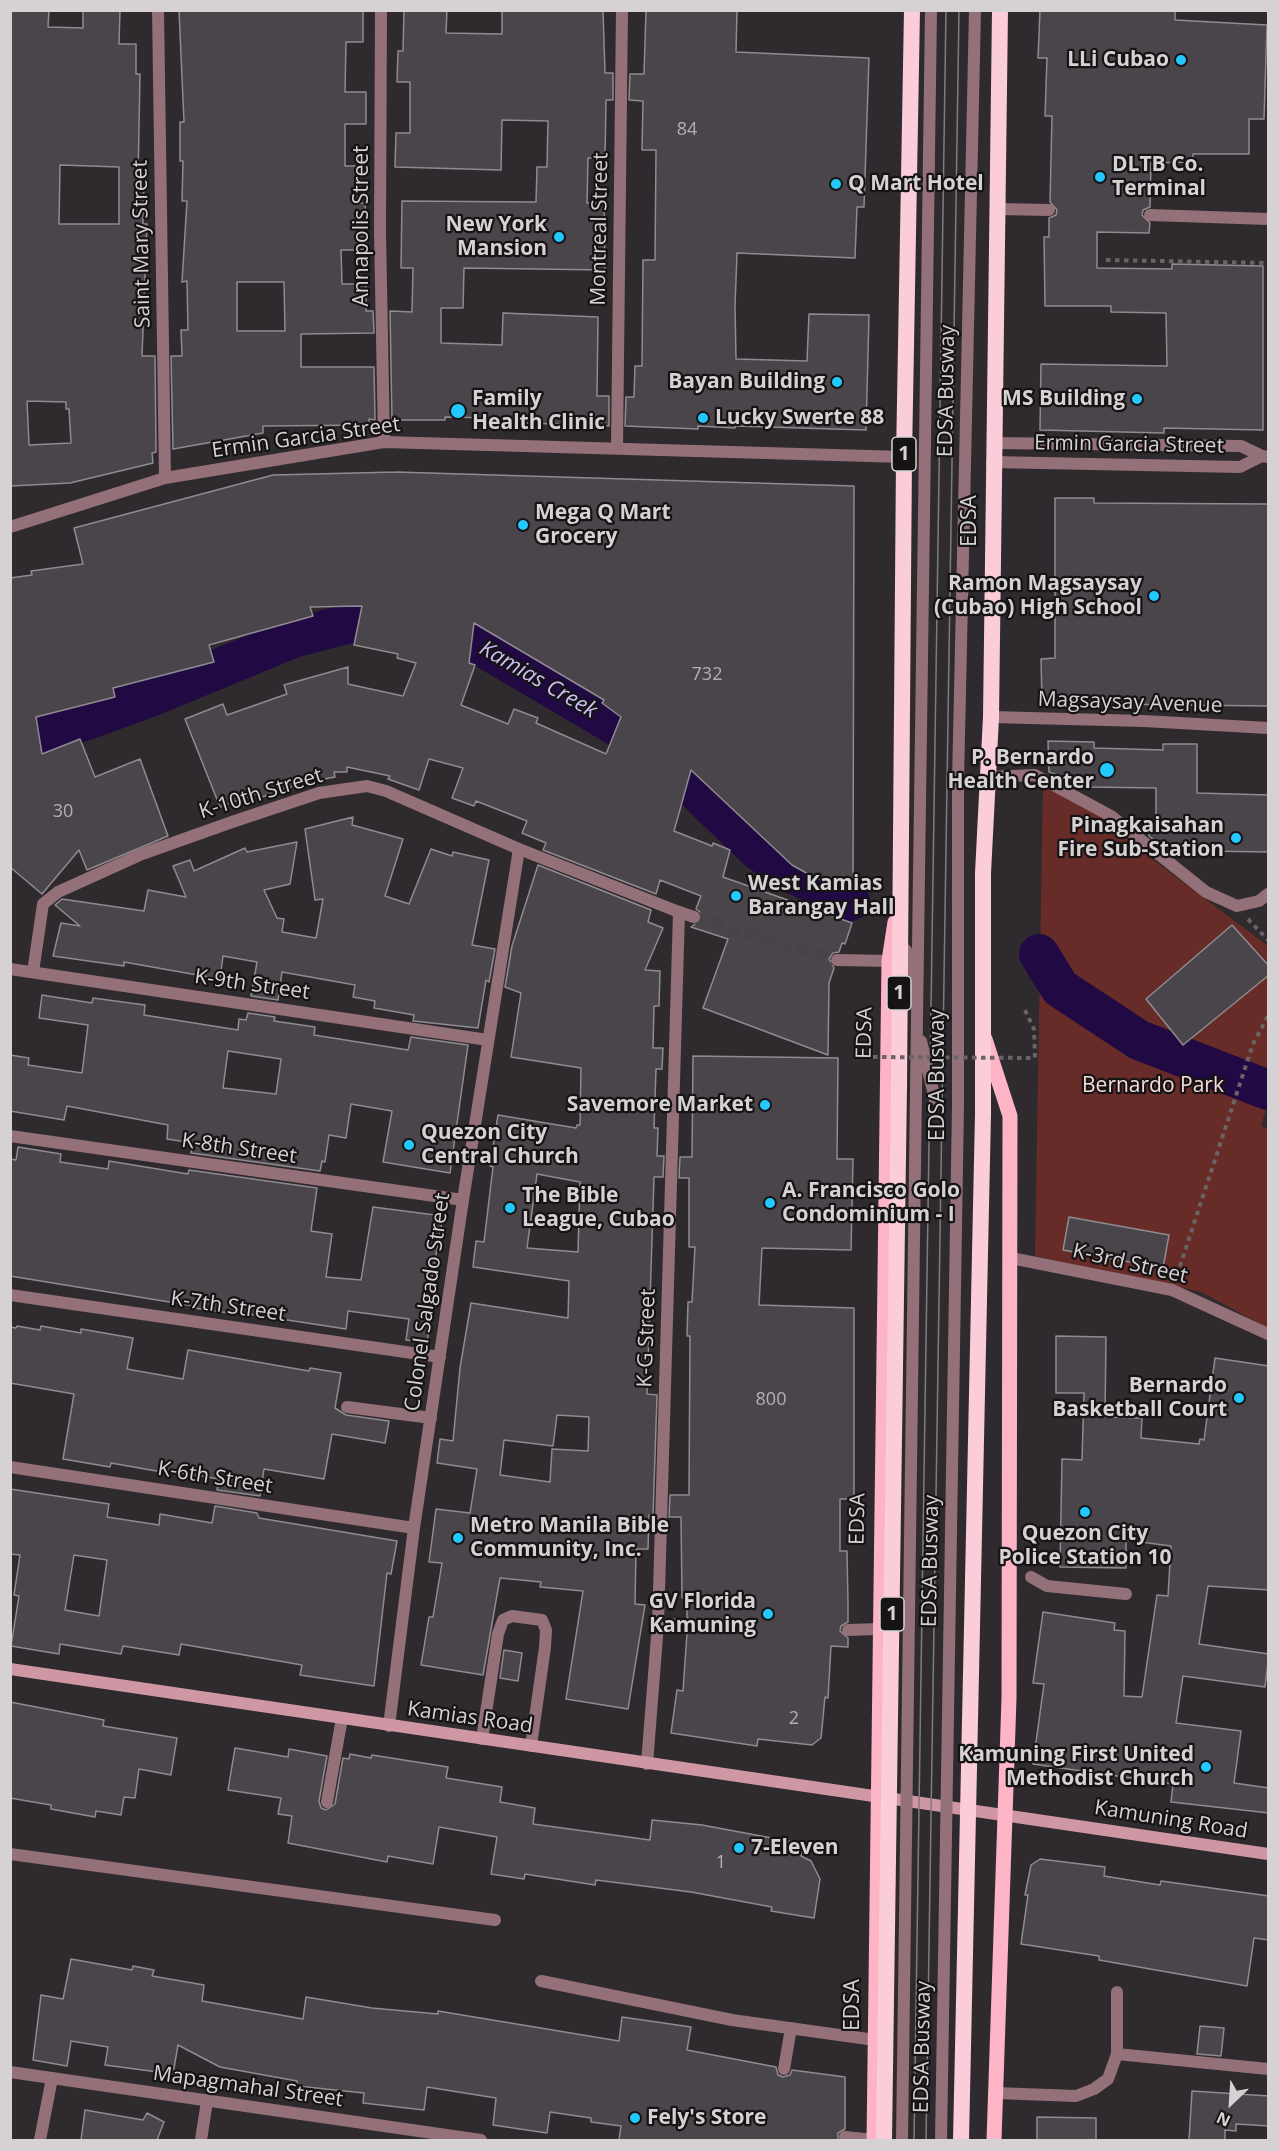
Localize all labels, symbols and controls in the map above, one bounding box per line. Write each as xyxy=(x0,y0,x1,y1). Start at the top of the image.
place label: LLi Cubao xyxy=(1067,47,1169,73)
marker: LLi Cubao xyxy=(1174,53,1188,67)
house number: 84 xyxy=(677,119,697,141)
street label: Annapolis Street xyxy=(349,146,375,306)
street label: Montreal Street xyxy=(586,152,614,306)
place label: DLTB Co. Terminal xyxy=(1112,152,1206,202)
street label: Saint Mary Street xyxy=(128,160,156,328)
marker: DLTB Co. Terminal xyxy=(1093,170,1107,184)
place label: Q Mart Hotel xyxy=(848,171,984,197)
marker: Q Mart Hotel xyxy=(829,177,843,191)
place label: New York Mansion xyxy=(445,212,547,262)
marker: New York Mansion xyxy=(552,230,566,244)
street label: EDSA Busway xyxy=(933,325,961,457)
place label: Bayan Building xyxy=(668,369,825,395)
marker: Bayan Building xyxy=(830,375,844,389)
place label: Family Health Clinic xyxy=(472,386,605,436)
place label: MS Building xyxy=(1002,386,1125,412)
marker: MS Building xyxy=(1130,392,1144,406)
marker: Family Health Clinic xyxy=(449,402,467,420)
place label: Lucky Swerte 88 xyxy=(715,405,884,431)
marker: Lucky Swerte 88 xyxy=(696,411,710,425)
street label: Ermin Garcia Street xyxy=(210,412,402,464)
street label: Ermin Garcia Street xyxy=(1034,431,1224,459)
road number: 1 xyxy=(892,437,916,471)
street label: EDSA xyxy=(957,495,983,547)
place label: Mega Q Mart Grocery xyxy=(535,500,671,550)
marker: Mega Q Mart Grocery xyxy=(516,518,530,532)
place label: Ramon Magsaysay (Cubao) High School xyxy=(934,571,1142,621)
marker: Ramon Magsaysay (Cubao) High School xyxy=(1147,589,1161,603)
water label: Kamias Creek xyxy=(474,636,602,724)
house number: 732 xyxy=(692,664,722,686)
street label: Magsaysay Avenue xyxy=(1037,687,1223,719)
place label: P. Bernardo Health Center xyxy=(947,745,1094,795)
marker: P. Bernardo Health Center xyxy=(1098,761,1116,779)
street label: K-10th Street xyxy=(196,763,326,825)
house number: 30 xyxy=(53,801,73,823)
place label: Pinagkaisahan Fire Sub-Station xyxy=(1058,813,1224,863)
marker: Pinagkaisahan Fire Sub-Station xyxy=(1229,831,1243,845)
place label: West Kamias Barangay Hall xyxy=(748,871,894,921)
marker: West Kamias Barangay Hall xyxy=(729,889,743,903)
street label: K-9th Street xyxy=(193,964,311,1006)
road number: 1 xyxy=(887,976,911,1010)
street label: EDSA xyxy=(852,1007,878,1059)
street label: EDSA Busway xyxy=(925,1009,951,1141)
park label: Bernardo Park xyxy=(1082,1073,1224,1099)
place label: Savemore Market xyxy=(567,1092,753,1118)
marker: Savemore Market xyxy=(758,1098,772,1112)
place label: Quezon City Central Church xyxy=(421,1120,579,1170)
street label: K-8th Street xyxy=(180,1128,298,1170)
marker: Quezon City Central Church xyxy=(402,1138,416,1152)
place label: A. Francisco Golo Condominium - I xyxy=(782,1178,960,1228)
place label: The Bible League, Cubao xyxy=(522,1183,675,1233)
street label: Colonel Salgado Street xyxy=(400,1191,456,1413)
marker: A. Francisco Golo Condominium - I xyxy=(763,1196,777,1210)
marker: The Bible League, Cubao xyxy=(503,1201,517,1215)
street label: K-3rd Street xyxy=(1070,1239,1190,1289)
street label: K-7th Street xyxy=(169,1286,287,1328)
street label: K-G Street xyxy=(633,1288,661,1388)
place label: Bernardo Basketball Court xyxy=(1052,1373,1227,1423)
house number: 800 xyxy=(756,1389,786,1411)
marker: Bernardo Basketball Court xyxy=(1232,1391,1246,1405)
street label: K-6th Street xyxy=(156,1456,274,1500)
street label: EDSA xyxy=(845,1493,871,1545)
street label: EDSA Busway xyxy=(917,1495,945,1627)
marker: Quezon City Police Station 10 xyxy=(1078,1505,1092,1519)
place label: Metro Manila Bible Community, Inc. xyxy=(470,1513,669,1563)
place label: Quezon City Police Station 10 xyxy=(999,1521,1171,1571)
marker: Metro Manila Bible Community, Inc. xyxy=(451,1531,465,1545)
place label: GV Florida Kamuning xyxy=(649,1589,756,1639)
road number: 1 xyxy=(880,1597,904,1631)
marker: GV Florida Kamuning xyxy=(761,1607,775,1621)
street label: Kamias Road xyxy=(406,1697,534,1739)
house number: 2 xyxy=(789,1708,799,1730)
place label: Kamuning First United Methodist Church xyxy=(958,1742,1194,1792)
marker: Kamuning First United Methodist Church xyxy=(1199,1760,1213,1774)
street label: Kamuning Road xyxy=(1093,1795,1249,1845)
place label: 7-Eleven xyxy=(751,1835,838,1861)
marker: 7-Eleven xyxy=(732,1841,746,1855)
house number: 1 xyxy=(716,1852,726,1874)
street label: EDSA xyxy=(840,1979,866,2031)
street label: EDSA Busway xyxy=(909,1981,937,2113)
street label: Mapagmahal Street xyxy=(151,2061,345,2113)
north arrow xyxy=(1201,2073,1261,2133)
place label: Fely's Store xyxy=(647,2105,766,2131)
text: N xyxy=(1213,2107,1234,2132)
marker: Fely's Store xyxy=(628,2111,642,2125)

